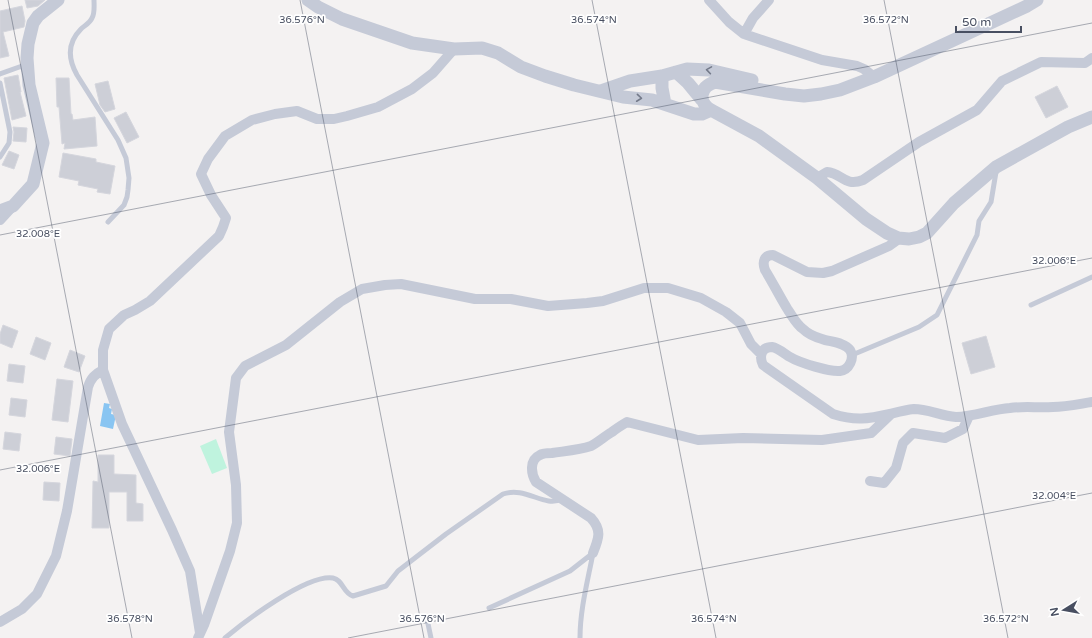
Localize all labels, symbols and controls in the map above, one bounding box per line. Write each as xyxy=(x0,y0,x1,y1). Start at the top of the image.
scale bar xyxy=(956,8,1021,34)
text: 36.576°N xyxy=(279,14,325,26)
text: 36.574°N xyxy=(571,14,617,26)
text: 36.572°N xyxy=(863,14,909,26)
text: 50 m xyxy=(962,15,991,29)
one-way arrow xyxy=(706,66,712,75)
one-way arrow xyxy=(636,94,642,103)
text: 32.008°E xyxy=(16,228,60,240)
text: 32.006°E xyxy=(1032,255,1076,267)
text: 32.006°E xyxy=(16,463,60,475)
text: 32.004°E xyxy=(1032,490,1076,502)
north arrow xyxy=(1044,590,1084,630)
text: N xyxy=(1047,606,1062,617)
text: 36.578°N xyxy=(107,613,153,625)
text: 36.576°N xyxy=(399,613,445,625)
text: 36.574°N xyxy=(691,613,737,625)
text: 36.572°N xyxy=(983,613,1029,625)

